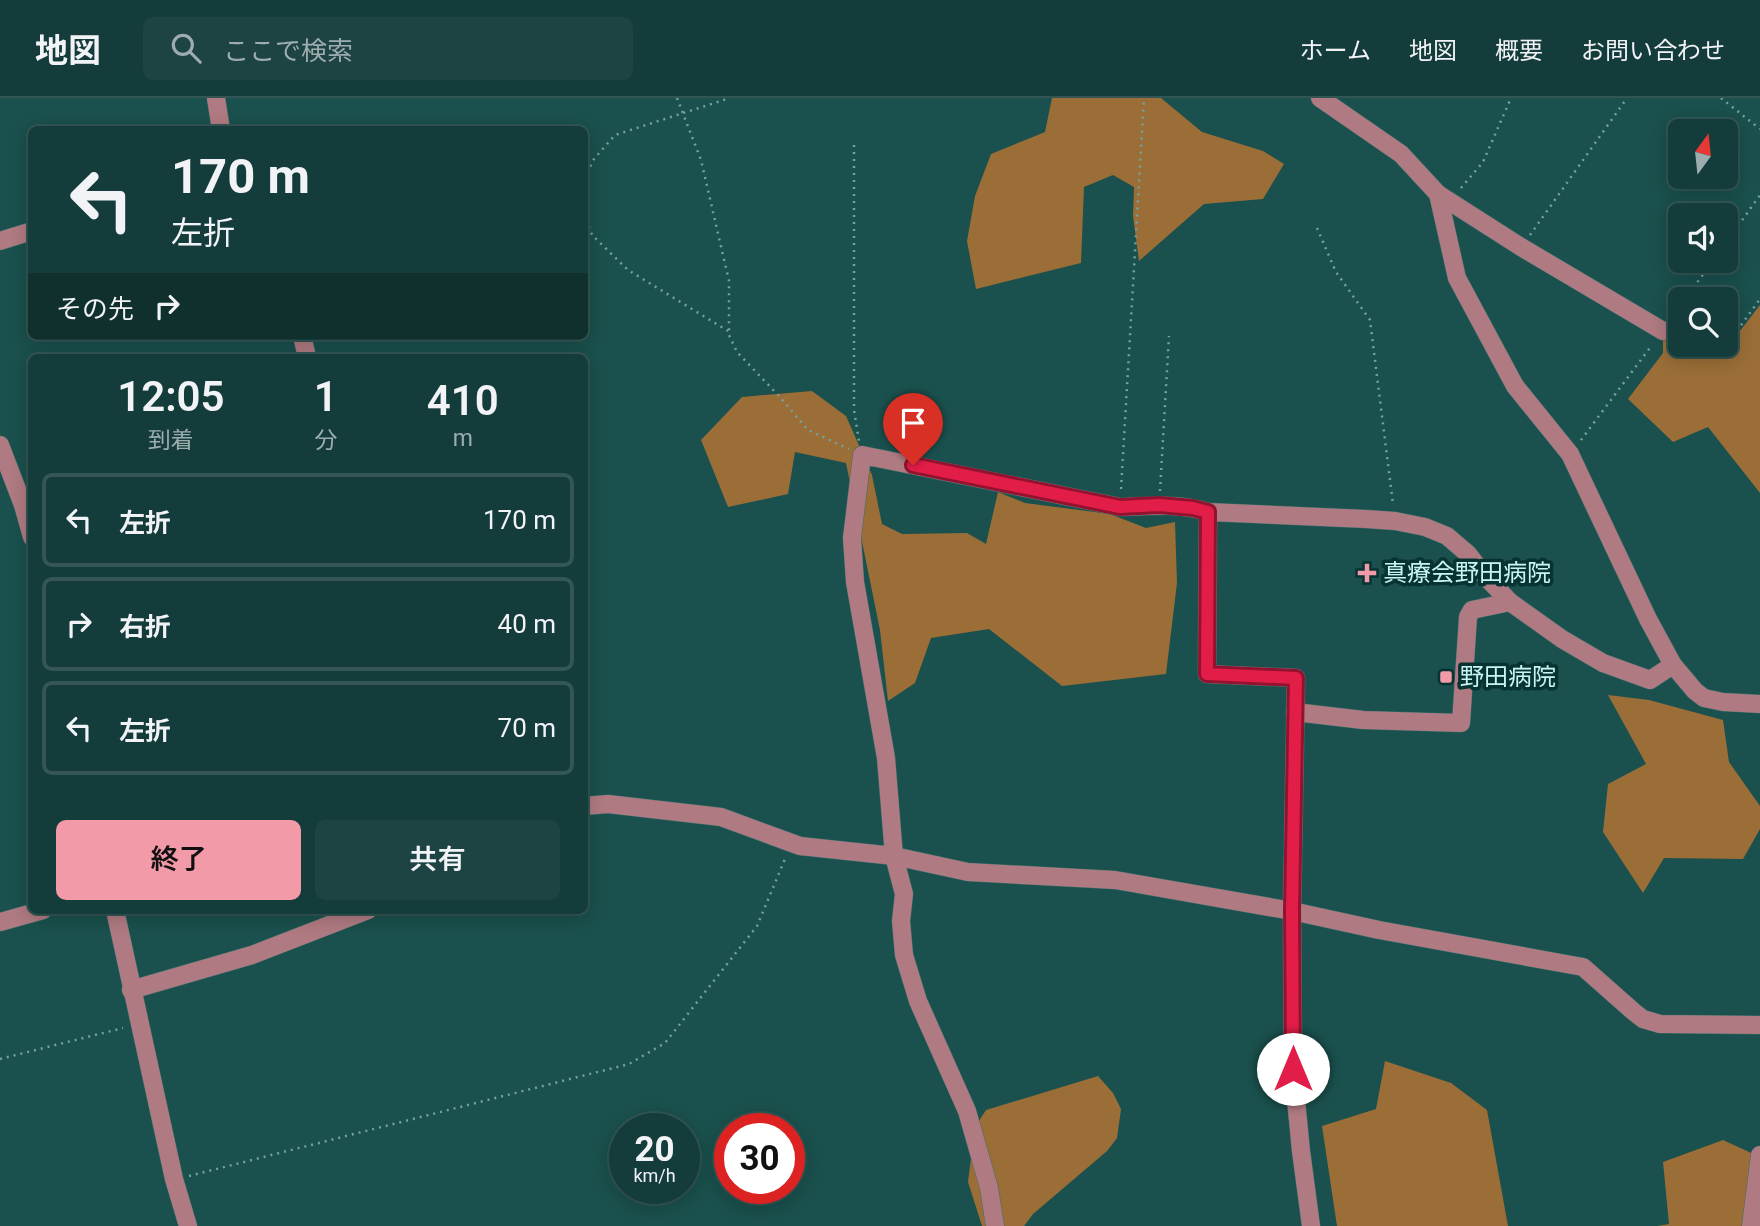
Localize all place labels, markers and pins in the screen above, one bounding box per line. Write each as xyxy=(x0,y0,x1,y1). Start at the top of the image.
pin xyxy=(883,393,943,465)
place label: 真療会野田病院 xyxy=(1383,559,1551,587)
marker: 真療会野田病院 xyxy=(1357,563,1377,583)
place label: 野田病院 xyxy=(1460,663,1556,691)
marker: 野田病院 xyxy=(1438,669,1454,685)

